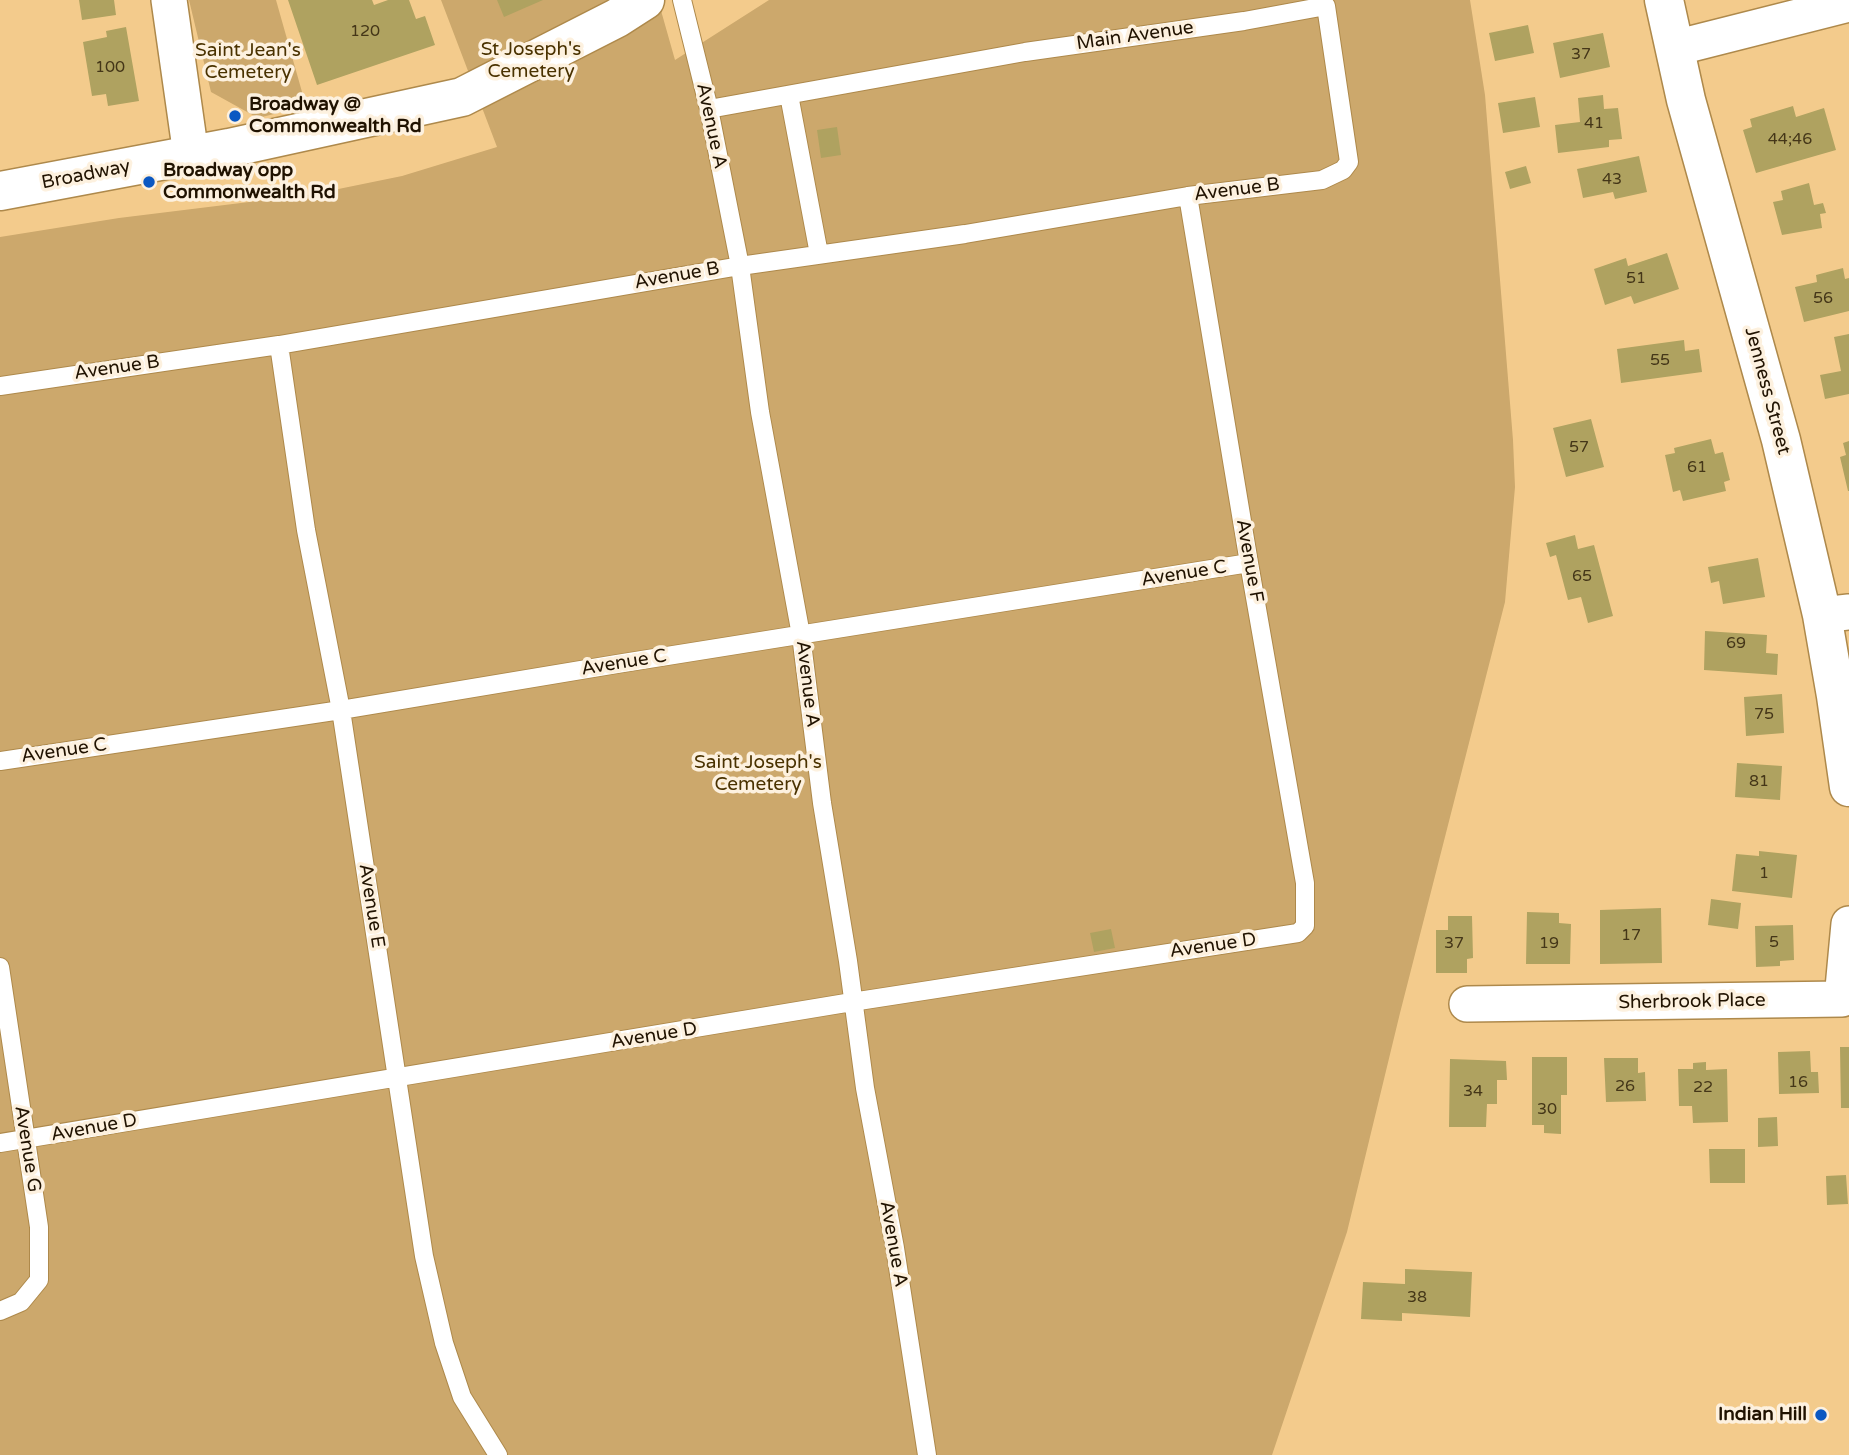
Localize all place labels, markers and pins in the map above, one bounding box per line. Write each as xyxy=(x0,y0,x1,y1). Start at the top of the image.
place label: Broadway @ Commonwealth Rd xyxy=(249,94,422,138)
marker: Broadway @ Commonwealth Rd xyxy=(227,108,243,124)
place label: Broadway opp Commonwealth Rd xyxy=(163,160,336,204)
marker: Broadway opp Commonwealth Rd xyxy=(141,174,157,190)
place label: Indian Hill xyxy=(1718,1404,1807,1426)
marker: Indian Hill xyxy=(1813,1407,1829,1423)

